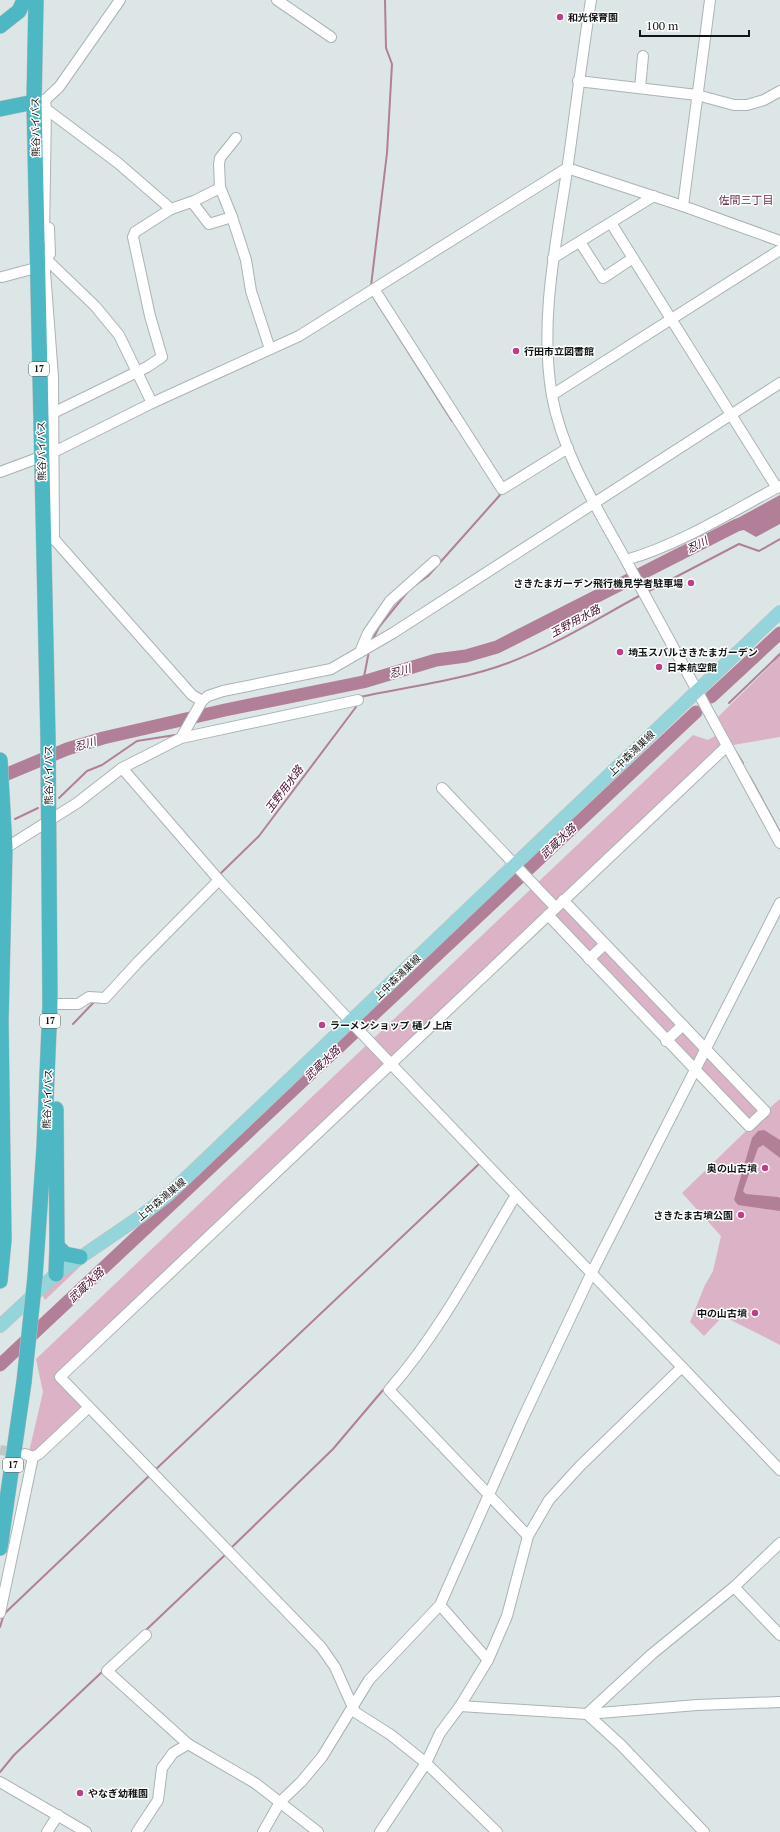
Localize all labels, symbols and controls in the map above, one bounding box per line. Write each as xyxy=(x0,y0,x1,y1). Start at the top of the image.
place label: 和光保育園 xyxy=(568,11,618,24)
marker: 和光保育園 xyxy=(555,12,565,22)
scale bar xyxy=(640,12,749,38)
text: 100 m xyxy=(646,18,679,33)
street label: 熊谷バイパス xyxy=(28,97,43,157)
district label: 佐間三丁目 xyxy=(719,193,774,207)
place label: 行田市立図書館 xyxy=(524,345,594,358)
marker: 行田市立図書館 xyxy=(511,346,521,356)
road number: 17 xyxy=(29,362,49,376)
street label: 熊谷バイパス xyxy=(34,421,49,481)
water label: 忍川 xyxy=(684,533,711,556)
place label: さきたまガーデン飛行機見学者駐車場 xyxy=(513,577,683,590)
marker: さきたまガーデン飛行機見学者駐車場 xyxy=(686,578,696,588)
water label: 玉野用水路 xyxy=(547,601,603,640)
place label: 埼玉スバルさきたまガーデン xyxy=(628,646,758,659)
marker: 埼玉スバルさきたまガーデン xyxy=(615,647,625,657)
water label: 忍川 xyxy=(387,661,413,681)
place label: 日本航空館 xyxy=(667,661,717,674)
marker: 日本航空館 xyxy=(654,662,664,672)
street label: 上中森鴻巣線 xyxy=(605,728,657,779)
water label: 忍川 xyxy=(72,734,99,754)
street label: 熊谷バイパス xyxy=(42,745,55,805)
water label: 玉野用水路 xyxy=(262,762,307,815)
water label: 武蔵水路 xyxy=(537,820,580,861)
street label: 上中森鴻巣線 xyxy=(371,952,423,1003)
road number: 17 xyxy=(40,1014,60,1028)
place label: ラーメンショップ 樋ノ上店 xyxy=(330,1019,452,1032)
marker: ラーメンショップ 樋ノ上店 xyxy=(317,1020,327,1030)
water label: 武蔵水路 xyxy=(301,1042,344,1083)
street label: 熊谷バイパス xyxy=(40,1069,55,1129)
place label: 奥の山古墳 xyxy=(707,1162,758,1175)
marker: 奥の山古墳 xyxy=(760,1163,770,1173)
street label: 上中森鴻巣線 xyxy=(134,1175,188,1224)
place label: さきたま古墳公園 xyxy=(653,1209,733,1222)
marker: さきたま古墳公園 xyxy=(736,1210,746,1220)
water label: 武蔵水路 xyxy=(65,1264,108,1305)
place label: 中の山古墳 xyxy=(697,1307,748,1320)
marker: 中の山古墳 xyxy=(750,1308,760,1318)
road number: 17 xyxy=(3,1458,23,1472)
place label: やなぎ幼稚園 xyxy=(88,1787,148,1800)
marker: やなぎ幼稚園 xyxy=(75,1788,85,1798)

